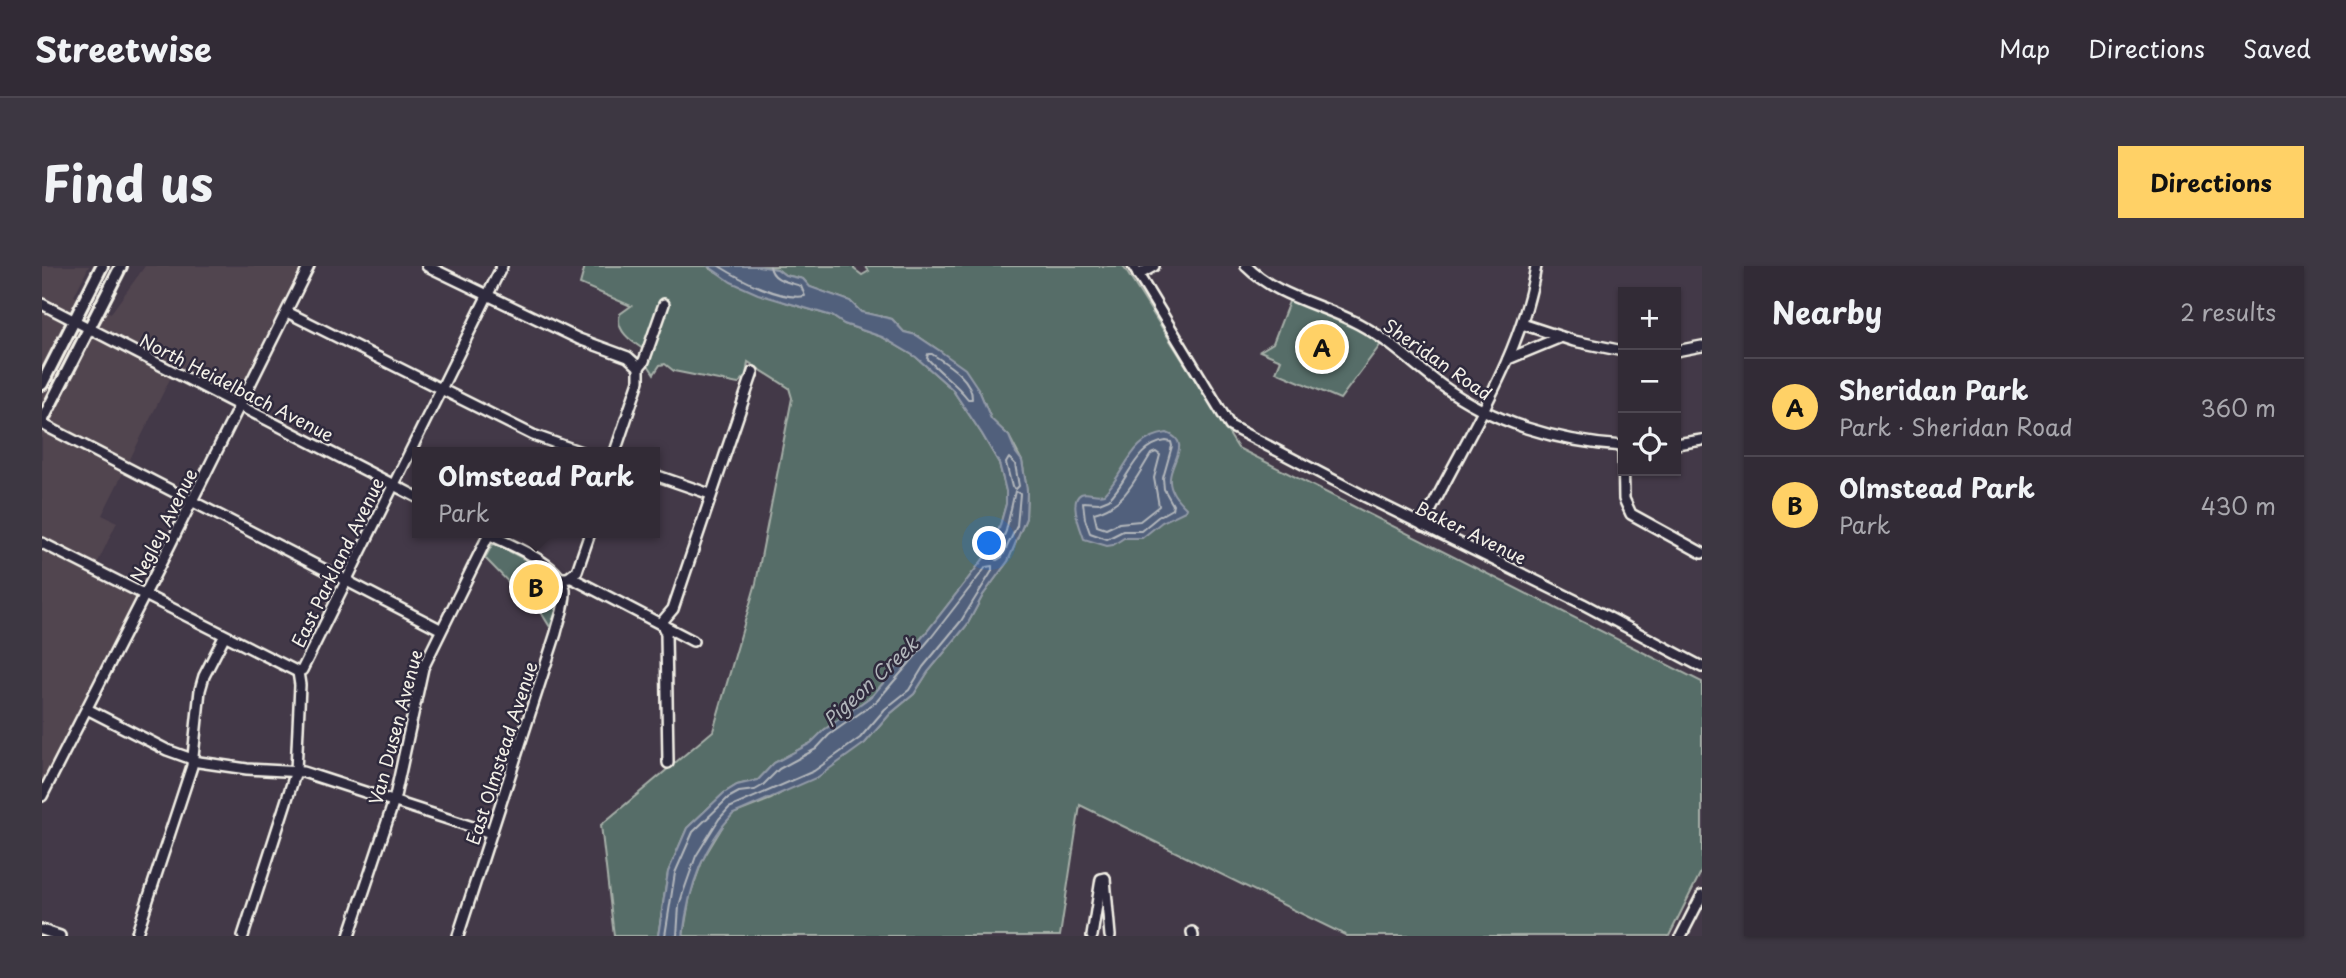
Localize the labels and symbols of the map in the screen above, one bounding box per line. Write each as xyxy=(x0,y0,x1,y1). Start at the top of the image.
street label: Sheridan Road xyxy=(1378,311,1498,407)
pin: A xyxy=(1299,321,1345,373)
street label: North Heidelbach Avenue xyxy=(135,326,339,448)
street label: Negley Avenue xyxy=(123,463,203,587)
street label: East Parkland Avenue xyxy=(284,472,390,652)
street label: Baker Avenue xyxy=(1411,493,1531,571)
your location xyxy=(972,526,1006,560)
pin: B xyxy=(513,561,559,613)
water label: Pigeon Creek xyxy=(816,628,925,733)
street label: Van Dusen Avenue xyxy=(361,646,429,808)
street label: East Olmstead Avenue xyxy=(459,658,543,848)

